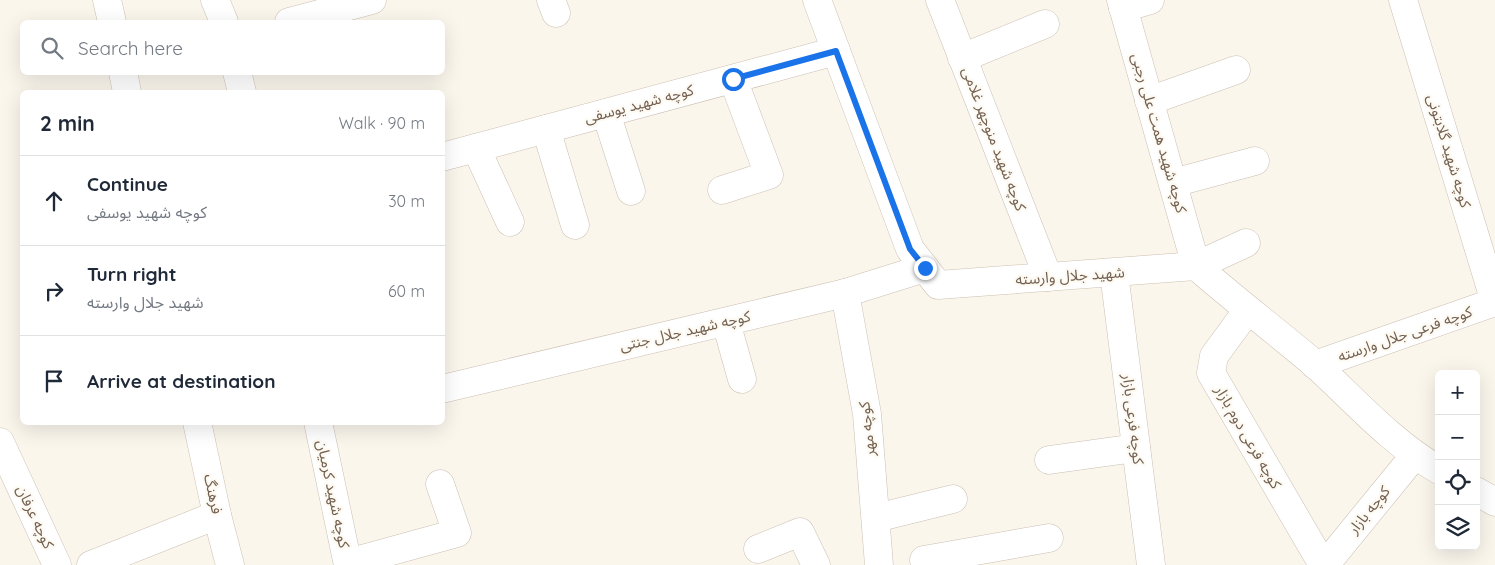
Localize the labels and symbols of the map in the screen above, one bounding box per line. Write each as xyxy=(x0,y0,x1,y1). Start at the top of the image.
street label: کوچه شهید همت علی رجبی xyxy=(1127,51,1192,216)
street label: کوچه شهید منوچهر غلامی xyxy=(957,64,1031,215)
route start xyxy=(722,68,745,91)
street label: کوچه شهید یوسفی xyxy=(582,80,697,128)
street label: کوچه شهید گلابتونی xyxy=(1422,92,1476,211)
route end xyxy=(914,257,937,280)
street label: شهید جلال وارسته xyxy=(1015,262,1125,289)
street label: کوچه فرعی جلال وارسته xyxy=(1335,301,1476,366)
street label: کوچه شهید جلال جنتی xyxy=(618,306,753,356)
street label: کوچه فرعی بازار xyxy=(1117,372,1149,466)
street label: کوچه فرعی دوم بازار xyxy=(1209,381,1286,494)
street label: کوچه مهر xyxy=(854,400,880,458)
street label: کوچه شهید کرمیان xyxy=(312,438,354,551)
street label: فرهنگ xyxy=(200,472,227,516)
street label: کوچه بازار xyxy=(1343,481,1395,539)
street label: کوچه عرفان xyxy=(12,482,59,553)

